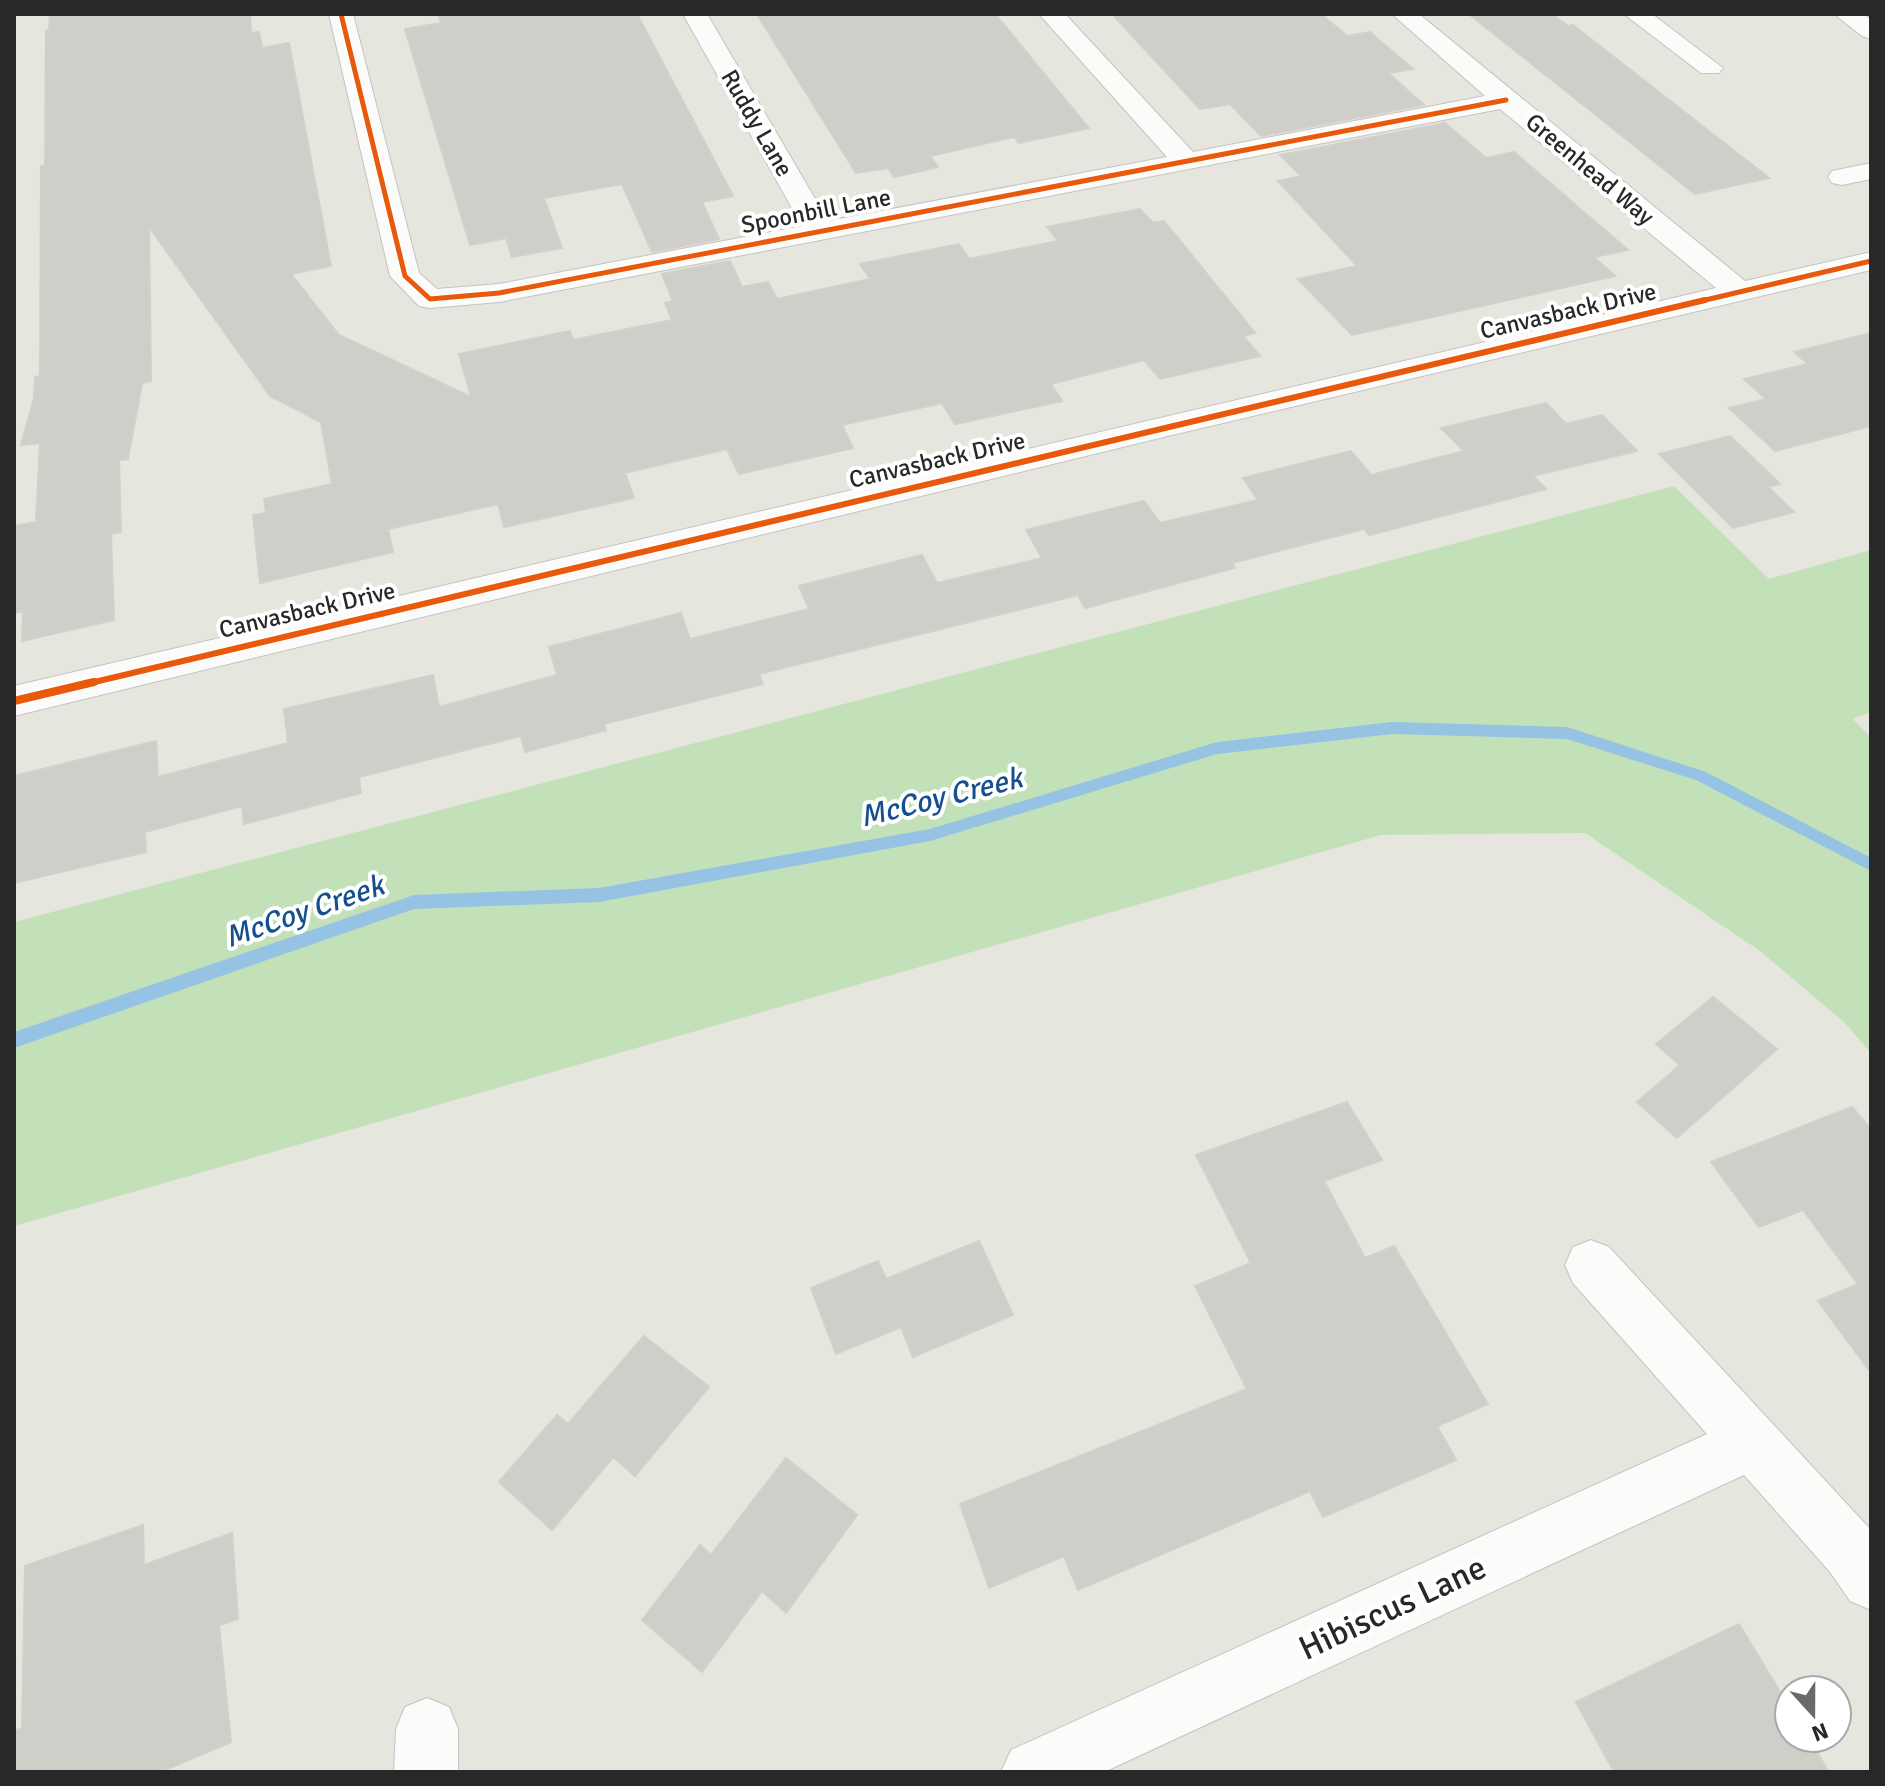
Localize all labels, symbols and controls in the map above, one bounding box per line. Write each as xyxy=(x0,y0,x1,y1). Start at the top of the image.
street label: Ruddy Lane xyxy=(714,64,800,182)
street label: Greenhead Way xyxy=(1520,107,1660,231)
street label: Spoonbill Lane xyxy=(739,182,893,240)
street label: Canvasback Drive xyxy=(1477,276,1659,346)
street label: Canvasback Drive xyxy=(846,425,1028,495)
street label: Canvasback Drive xyxy=(216,575,398,645)
water label: McCoy Creek xyxy=(856,759,1029,835)
water label: McCoy Creek xyxy=(220,866,391,956)
street label: Hibiscus Lane xyxy=(1292,1546,1493,1669)
north arrow xyxy=(1773,1674,1853,1754)
text: N xyxy=(1808,1717,1832,1748)

